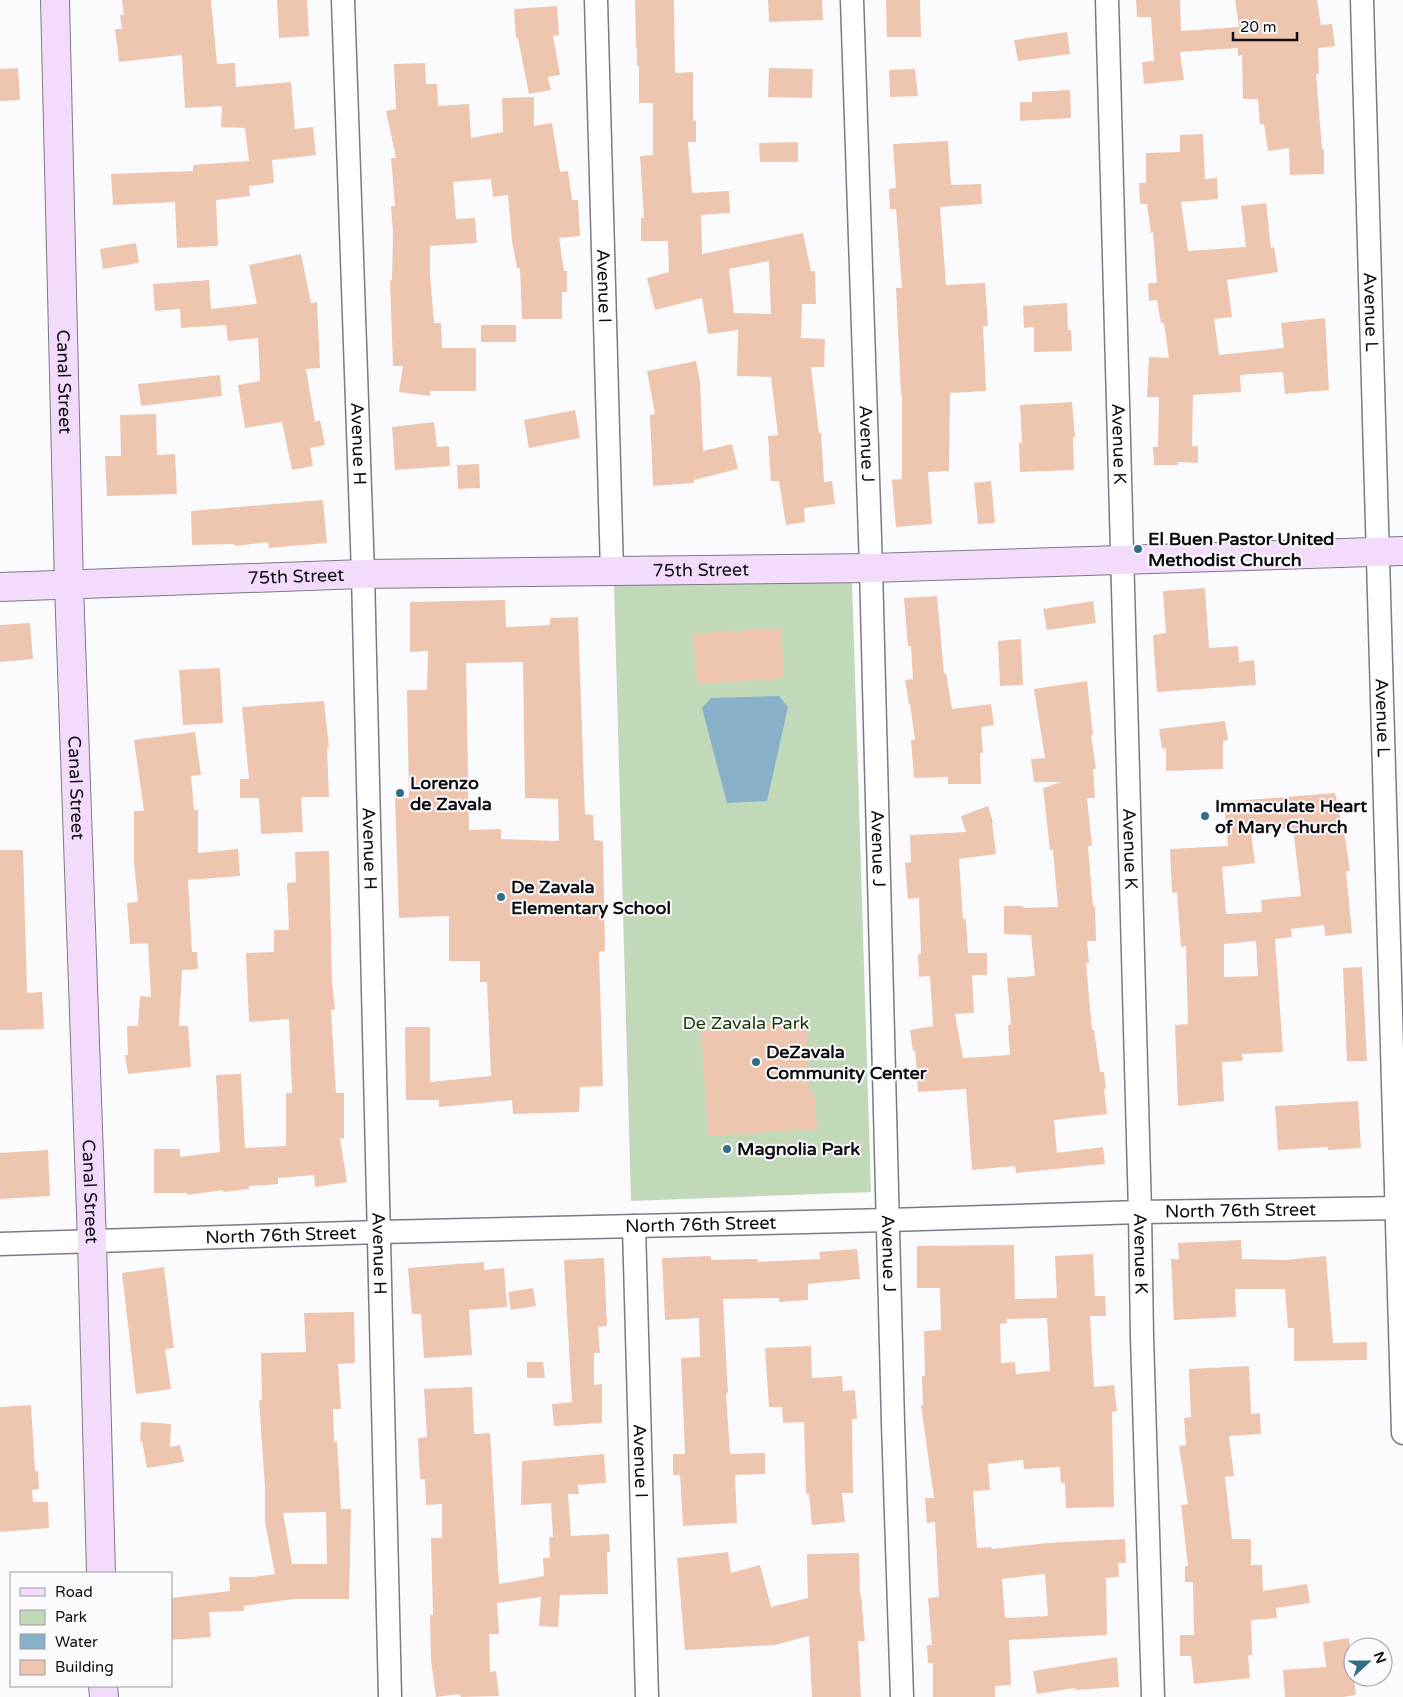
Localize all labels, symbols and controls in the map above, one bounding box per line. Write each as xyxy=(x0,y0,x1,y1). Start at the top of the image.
scale bar xyxy=(1233,10,1297,42)
text: 20 m xyxy=(1240,18,1277,36)
street label: Avenue I xyxy=(592,248,616,323)
street label: Avenue L xyxy=(1359,272,1383,353)
street label: Canal Street xyxy=(52,329,76,434)
street label: Avenue H xyxy=(346,402,371,485)
street label: Avenue K xyxy=(1107,403,1131,485)
street label: Avenue J xyxy=(855,405,879,483)
place label: El Buen Pastor United Methodist Church xyxy=(1148,528,1334,571)
marker: El Buen Pastor United Methodist Church xyxy=(1132,543,1144,555)
street label: 75th Street xyxy=(652,558,749,582)
street label: 75th Street xyxy=(247,564,345,589)
street label: Avenue L xyxy=(1370,678,1395,758)
street label: Canal Street xyxy=(63,735,89,840)
place label: Lorenzo de Zavala xyxy=(410,772,492,815)
marker: Lorenzo de Zavala xyxy=(394,787,406,799)
place label: Immaculate Heart of Mary Church xyxy=(1215,795,1367,838)
street label: Avenue H xyxy=(358,807,382,890)
street label: Avenue K xyxy=(1118,808,1142,890)
street label: Avenue J xyxy=(866,810,890,888)
marker: Immaculate Heart of Mary Church xyxy=(1199,810,1211,822)
place label: De Zavala Elementary School xyxy=(511,876,671,919)
marker: De Zavala Elementary School xyxy=(495,891,507,903)
park label: De Zavala Park xyxy=(683,1012,810,1034)
place label: DeZavala Community Center xyxy=(766,1041,928,1084)
marker: DeZavala Community Center xyxy=(750,1056,762,1068)
place label: Magnolia Park xyxy=(737,1138,860,1160)
street label: Canal Street xyxy=(77,1139,103,1244)
marker: Magnolia Park xyxy=(721,1143,733,1155)
street label: North 76th Street xyxy=(1165,1198,1316,1223)
street label: Avenue H xyxy=(367,1212,391,1295)
street label: North 76th Street xyxy=(625,1212,777,1237)
street label: Avenue K xyxy=(1129,1213,1152,1294)
street label: Avenue J xyxy=(877,1214,901,1292)
street label: North 76th Street xyxy=(205,1222,357,1249)
street label: Avenue I xyxy=(628,1423,653,1498)
legend xyxy=(10,1572,172,1687)
text: Road xyxy=(55,1583,93,1601)
text: Park xyxy=(55,1608,87,1626)
text: Water xyxy=(55,1633,98,1651)
north arrow xyxy=(1343,1637,1393,1687)
text: N xyxy=(1370,1649,1390,1666)
text: Building xyxy=(55,1658,114,1676)

